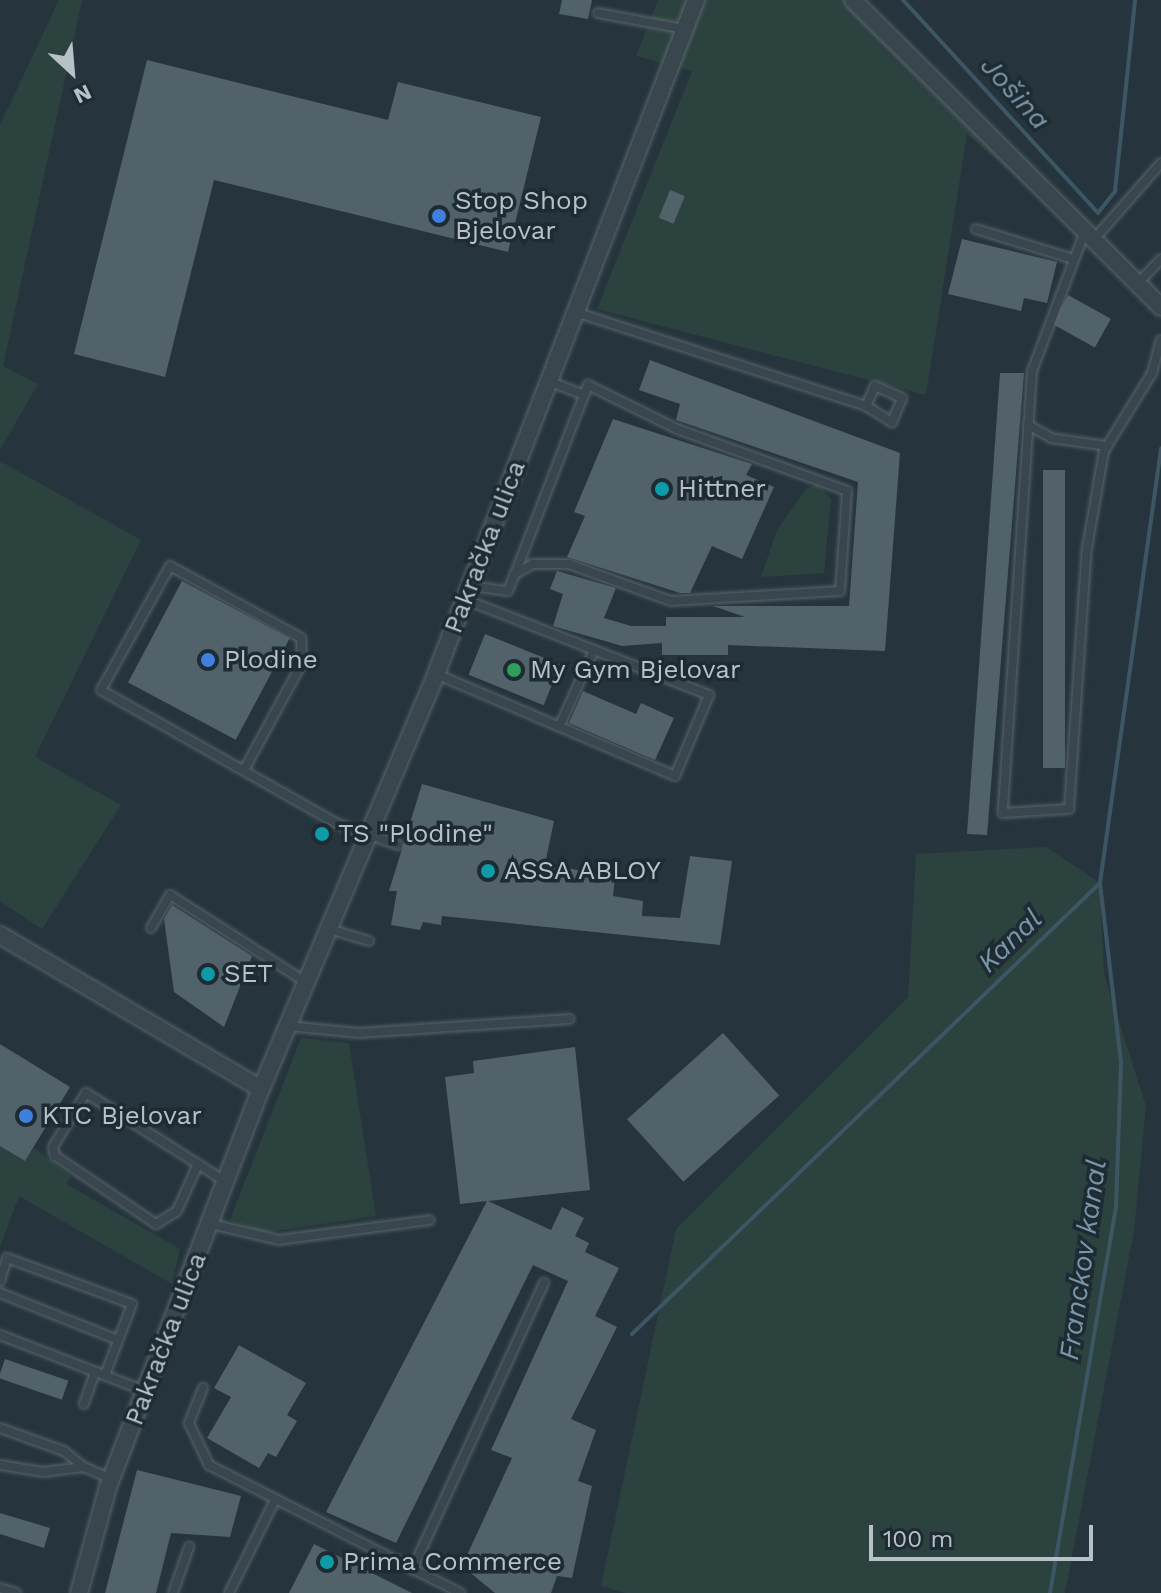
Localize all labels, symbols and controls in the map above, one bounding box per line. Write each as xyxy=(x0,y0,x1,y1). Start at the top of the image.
north arrow xyxy=(32,32,112,112)
water label: Jošina xyxy=(973,49,1057,137)
text: N xyxy=(70,79,96,109)
place label: Stop Shop Bjelovar xyxy=(455,185,588,246)
marker: Stop Shop Bjelovar xyxy=(430,207,448,225)
street label: Pakračka ulica xyxy=(438,456,532,638)
place label: Hittner xyxy=(678,473,766,505)
marker: Hittner xyxy=(653,480,671,498)
place label: Plodine xyxy=(224,644,318,676)
marker: Plodine xyxy=(199,651,217,669)
place label: My Gym Bjelovar xyxy=(530,654,741,686)
marker: My Gym Bjelovar xyxy=(505,661,523,679)
place label: TS "Plodine" xyxy=(338,818,493,850)
marker: TS "Plodine" xyxy=(313,825,331,843)
place label: ASSA ABLOY xyxy=(504,855,663,887)
marker: ASSA ABLOY xyxy=(479,862,497,880)
water label: Kanal xyxy=(971,902,1049,980)
place label: SET xyxy=(224,958,273,990)
marker: SET xyxy=(199,965,217,983)
place label: KTC Bjelovar xyxy=(42,1100,202,1132)
marker: KTC Bjelovar xyxy=(17,1107,35,1125)
water label: Franckov kanal xyxy=(1052,1157,1114,1363)
street label: Pakračka ulica xyxy=(119,1248,213,1430)
scale bar xyxy=(873,1509,1097,1559)
text: 100 m xyxy=(883,1525,953,1553)
place label: Prima Commerce xyxy=(343,1546,562,1578)
marker: Prima Commerce xyxy=(318,1553,336,1571)

